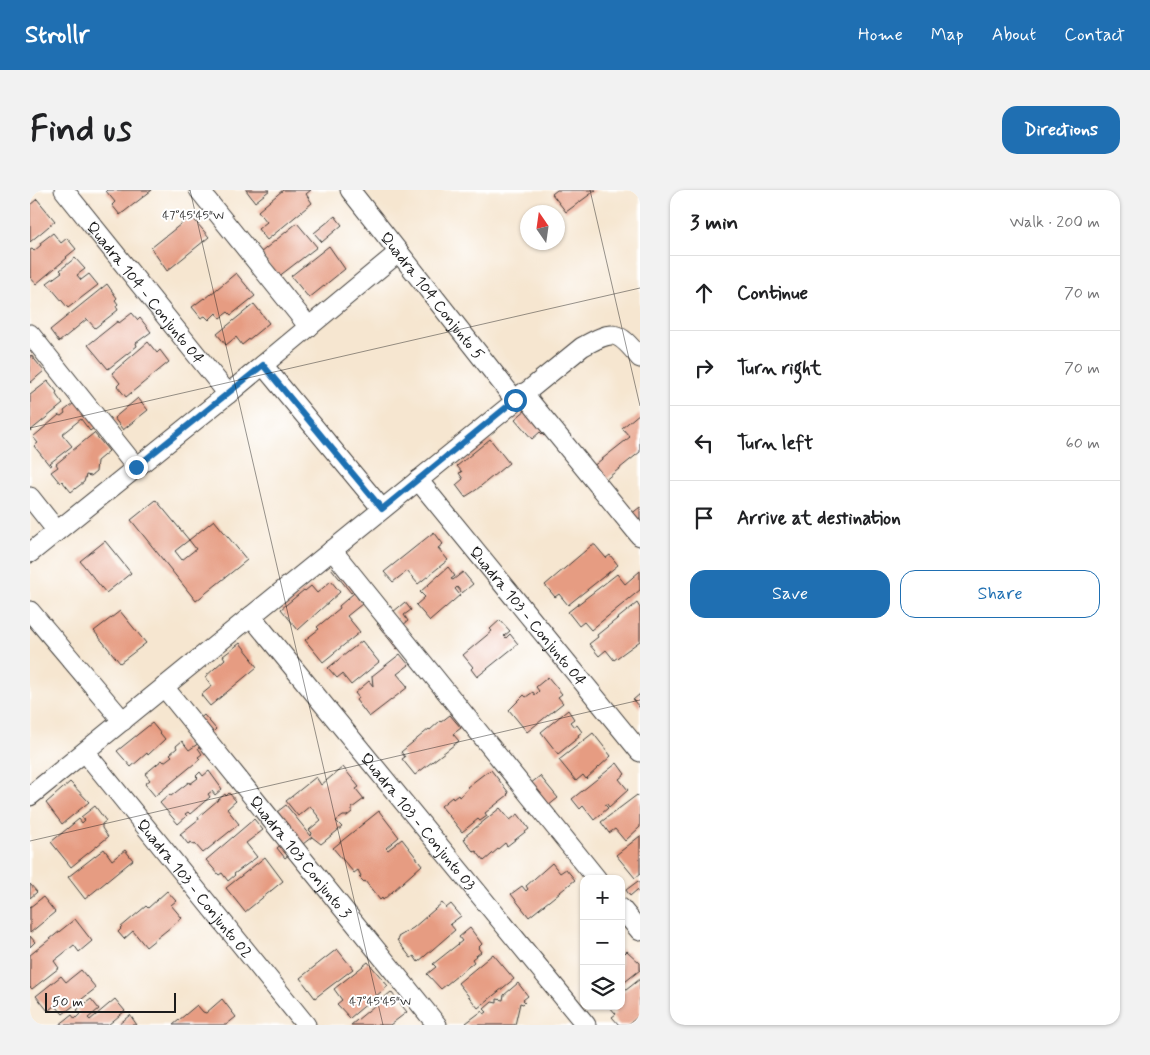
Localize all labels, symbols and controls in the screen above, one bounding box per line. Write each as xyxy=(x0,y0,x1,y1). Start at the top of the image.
text: Strollr xyxy=(25,20,89,51)
text: Home xyxy=(858,23,903,47)
text: Map xyxy=(931,23,964,47)
text: About xyxy=(992,23,1036,47)
text: Contact xyxy=(1064,23,1125,47)
button: Directions xyxy=(1002,106,1120,154)
text: Find us xyxy=(30,107,132,153)
north arrow xyxy=(520,205,565,250)
text: 47°45'45"W xyxy=(162,208,224,224)
text: 3 min xyxy=(690,209,738,237)
text: Walk · 200 m xyxy=(1009,212,1100,233)
street label: Quadra 104 - Conjunto 04 xyxy=(81,217,209,369)
street label: Quadra 104 Conjunto 5 xyxy=(375,228,488,365)
icon: ahead xyxy=(690,279,718,307)
text: Continue xyxy=(737,281,808,306)
text: 70 m xyxy=(1064,283,1100,304)
icon: right xyxy=(690,354,718,382)
text: Turn right xyxy=(737,356,821,381)
text: 70 m xyxy=(1064,358,1100,379)
route start xyxy=(504,389,527,412)
icon: left xyxy=(690,429,718,457)
text: Turn left xyxy=(737,431,813,456)
text: 60 m xyxy=(1066,433,1100,454)
route end xyxy=(125,456,148,479)
icon: arrive xyxy=(690,504,718,532)
text: Arrive at destination xyxy=(737,506,901,531)
street label: Quadra 103 - Conjunto 04 xyxy=(464,542,591,691)
button: Save xyxy=(690,570,890,618)
button: Share xyxy=(900,570,1100,618)
street label: Quadra 103 - Conjunto 03 xyxy=(355,749,480,895)
street label: Quadra 103 Conjunto 3 xyxy=(244,792,356,923)
street label: Quadra 103 - Conjunto 02 xyxy=(131,815,257,963)
map controls xyxy=(580,875,625,1010)
button: + xyxy=(580,875,625,920)
button: − xyxy=(580,920,625,965)
button: layers xyxy=(580,965,625,1010)
scale bar xyxy=(45,990,176,1013)
text: 50 m xyxy=(52,993,83,1011)
text: 47°45'45"W xyxy=(349,994,411,1010)

